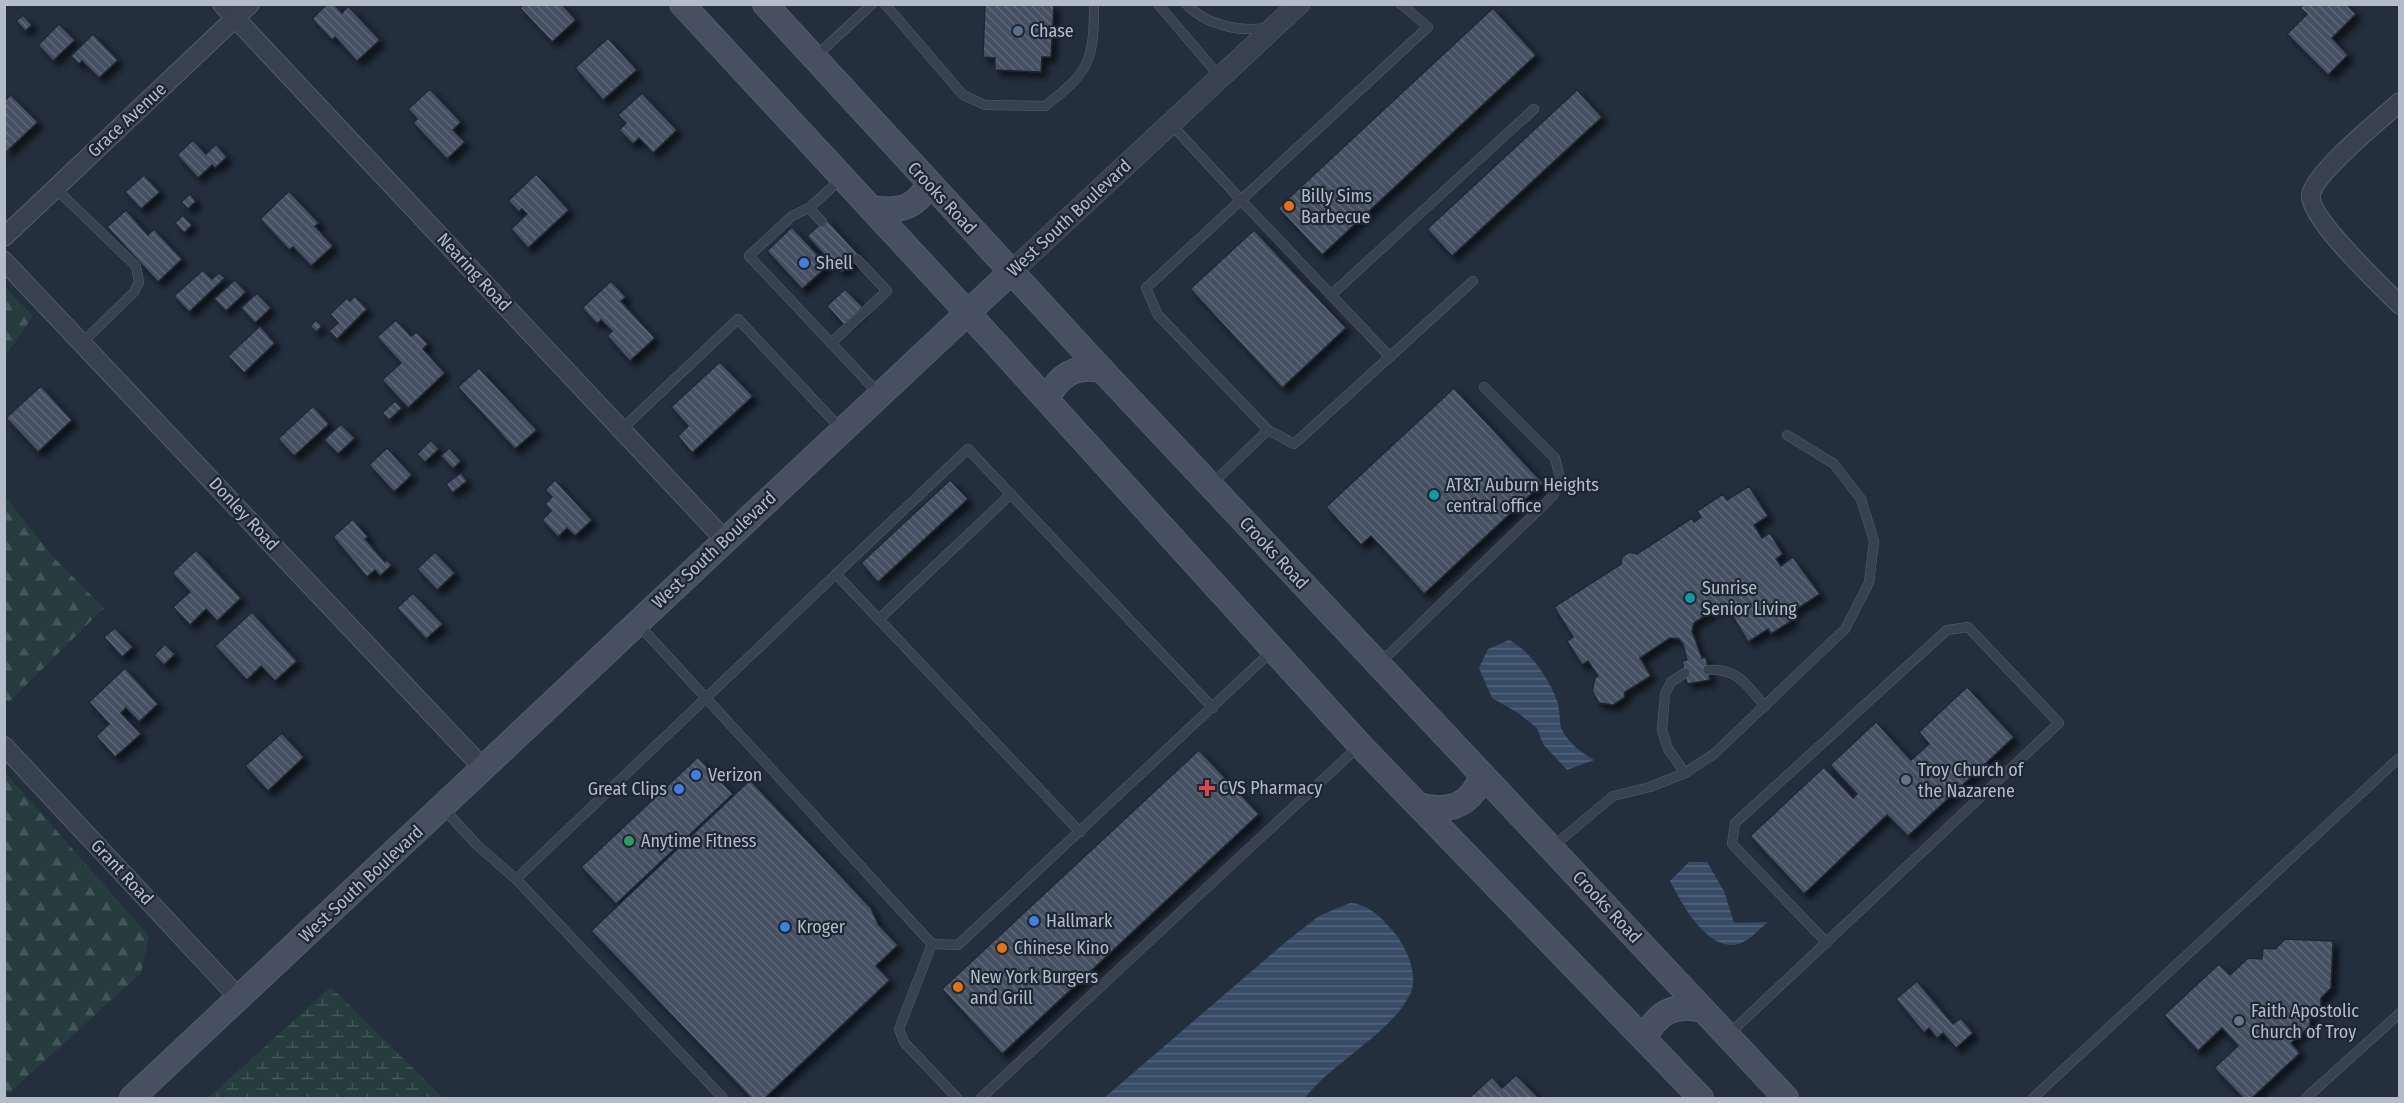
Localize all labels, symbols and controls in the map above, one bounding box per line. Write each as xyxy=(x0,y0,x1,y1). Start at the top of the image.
place label: Chase xyxy=(1030,20,1074,42)
marker: Chase xyxy=(1011,24,1025,38)
street label: Grace Avenue xyxy=(83,78,171,162)
street label: West South Boulevard xyxy=(1002,155,1136,281)
street label: Crooks Road xyxy=(903,157,981,239)
place label: Billy Sims Barbecue xyxy=(1301,185,1372,228)
marker: Billy Sims Barbecue xyxy=(1282,199,1296,213)
street label: Nearing Road xyxy=(432,228,516,316)
place label: Shell xyxy=(816,252,853,274)
marker: Shell xyxy=(797,256,811,270)
street label: Donley Road xyxy=(204,473,284,555)
place label: AT&T Auburn Heights central office xyxy=(1446,474,1599,517)
street label: West South Boulevard xyxy=(647,487,781,613)
marker: AT&T Auburn Heights central office xyxy=(1427,488,1441,502)
street label: Crooks Road xyxy=(1235,512,1313,594)
place label: Sunrise Senior Living xyxy=(1702,577,1797,620)
marker: Sunrise Senior Living xyxy=(1683,591,1697,605)
place label: Troy Church of the Nazarene xyxy=(1918,759,2025,802)
place label: Verizon xyxy=(708,764,762,786)
marker: Verizon xyxy=(689,768,703,782)
marker: Troy Church of the Nazarene xyxy=(1899,773,1913,787)
place label: CVS Pharmacy xyxy=(1219,777,1322,799)
place label: Great Clips xyxy=(588,778,667,800)
marker: CVS Pharmacy xyxy=(1200,781,1214,795)
marker: Great Clips xyxy=(672,782,686,796)
street label: West South Boulevard xyxy=(294,821,428,947)
place label: Anytime Fitness xyxy=(641,830,757,852)
marker: Anytime Fitness xyxy=(622,834,636,848)
street label: Grant Road xyxy=(86,835,158,909)
street label: Crooks Road xyxy=(1568,866,1646,948)
place label: Hallmark xyxy=(1046,910,1113,932)
marker: Hallmark xyxy=(1027,914,1041,928)
place label: Kroger xyxy=(797,916,846,938)
marker: Kroger xyxy=(778,920,792,934)
place label: Chinese Kino xyxy=(1014,937,1109,959)
marker: Chinese Kino xyxy=(995,941,1009,955)
place label: New York Burgers and Grill xyxy=(970,966,1098,1009)
marker: New York Burgers and Grill xyxy=(951,980,965,994)
place label: Faith Apostolic Church of Troy xyxy=(2251,1000,2359,1043)
marker: Faith Apostolic Church of Troy xyxy=(2232,1014,2246,1028)

